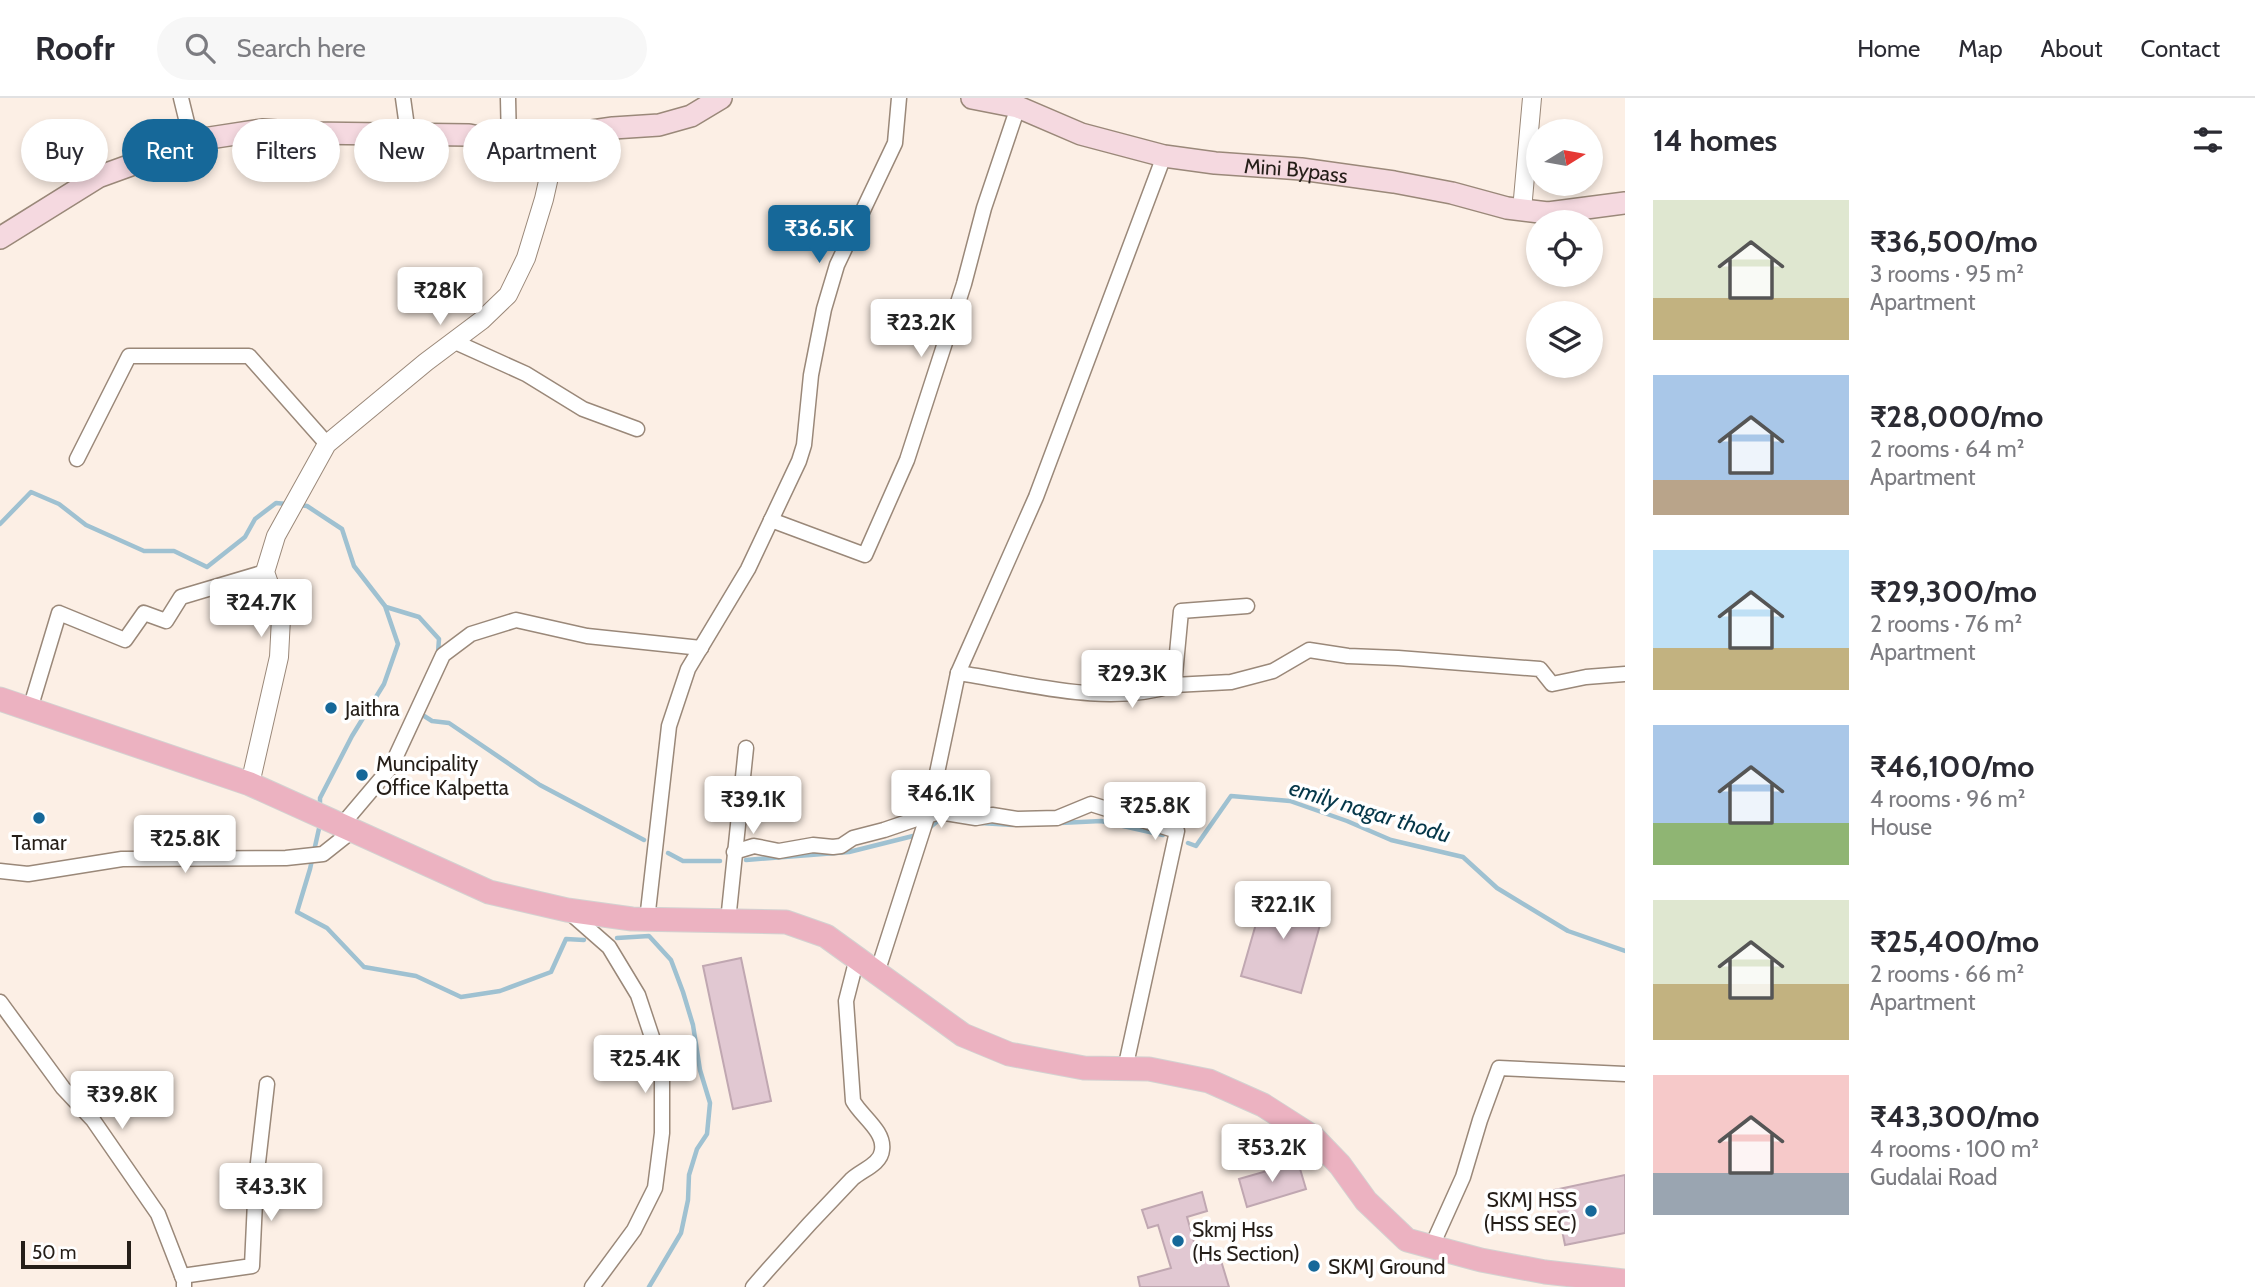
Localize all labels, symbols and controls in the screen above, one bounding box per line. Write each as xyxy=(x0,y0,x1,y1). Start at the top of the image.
search box xyxy=(157,17,647,80)
text: Roofr xyxy=(35,28,115,68)
icon: search xyxy=(181,29,219,67)
text: Search here xyxy=(237,32,366,64)
text: Home xyxy=(1857,34,1920,63)
text: Map xyxy=(1958,34,2003,63)
text: About xyxy=(2041,34,2103,63)
text: Contact xyxy=(2141,34,2220,63)
chip: Buy xyxy=(21,119,108,182)
chip: Rent xyxy=(122,119,218,182)
chip: Filters xyxy=(232,119,340,182)
chip: New xyxy=(354,119,449,182)
chip: Apartment xyxy=(463,119,621,182)
north arrow xyxy=(1526,119,1603,196)
map controls xyxy=(1526,119,1603,378)
icon: filters xyxy=(2189,121,2227,159)
text: 14 homes xyxy=(1653,122,1777,159)
street label: Mini Bypass xyxy=(1243,153,1350,188)
pin: ₹36.5K xyxy=(762,206,876,265)
button: locate xyxy=(1526,210,1603,287)
text: ₹36.5K xyxy=(784,214,854,242)
text: ₹36,500/mo xyxy=(1870,223,2038,260)
icon: home xyxy=(1709,228,1793,312)
text: 3 rooms · 95 m² xyxy=(1870,260,2024,288)
pin: ₹28K xyxy=(399,268,481,327)
text: ₹28K xyxy=(413,276,467,304)
text: Apartment xyxy=(1870,288,1975,316)
pin: ₹23.2K xyxy=(864,300,978,359)
button: layers xyxy=(1526,301,1603,378)
text: ₹23.2K xyxy=(887,308,955,336)
text: ₹28,000/mo xyxy=(1870,398,2043,435)
icon: home xyxy=(1709,403,1793,487)
text: 2 rooms · 64 m² xyxy=(1870,435,2024,463)
text: Apartment xyxy=(1870,463,1975,491)
text: ₹29,300/mo xyxy=(1870,573,2037,610)
icon: home xyxy=(1709,578,1793,662)
pin: ₹24.7K xyxy=(204,580,318,639)
text: ₹24.7K xyxy=(226,588,296,616)
text: 2 rooms · 76 m² xyxy=(1870,610,2022,638)
text: Apartment xyxy=(1870,638,1975,666)
pin: ₹29.3K xyxy=(1075,650,1189,710)
text: ₹29.3K xyxy=(1097,659,1167,687)
place label: Jaithra xyxy=(344,696,400,721)
marker: Jaithra xyxy=(323,700,339,716)
text: ₹46,100/mo xyxy=(1870,748,2034,785)
place label: Muncipality Office Kalpetta xyxy=(376,751,509,800)
icon: home xyxy=(1709,753,1793,837)
marker: Muncipality Office Kalpetta xyxy=(354,767,370,783)
pin: ₹46.1K xyxy=(884,770,998,830)
water label: emily nagar thodu xyxy=(1286,773,1454,849)
pin: ₹39.1K xyxy=(696,776,810,836)
text: ₹46.1K xyxy=(907,779,975,807)
pin: ₹25.8K xyxy=(1098,782,1212,842)
text: ₹39.1K xyxy=(720,785,786,813)
text: 4 rooms · 96 m² xyxy=(1870,785,2025,813)
text: ₹25.8K xyxy=(1120,791,1190,819)
marker: Tamar xyxy=(31,810,47,826)
text: House xyxy=(1870,813,1932,841)
pin: ₹25.8K xyxy=(128,816,242,875)
text: ₹25.8K xyxy=(150,824,220,852)
place label: Tamar xyxy=(11,830,67,855)
pin: ₹22.1K xyxy=(1226,882,1340,941)
text: ₹22.1K xyxy=(1251,890,1315,918)
text: ₹25,400/mo xyxy=(1870,923,2039,960)
icon: home xyxy=(1709,928,1793,1012)
text: 2 rooms · 66 m² xyxy=(1870,960,2024,988)
text: Apartment xyxy=(1870,988,1975,1016)
pin: ₹25.4K xyxy=(588,1035,702,1095)
text: ₹25.4K xyxy=(610,1044,680,1072)
pin: ₹39.8K xyxy=(65,1072,179,1131)
text: ₹39.8K xyxy=(87,1080,157,1108)
text: ₹43,300/mo xyxy=(1870,1098,2039,1135)
icon: home xyxy=(1709,1103,1793,1187)
pin: ₹53.2K xyxy=(1215,1124,1329,1184)
text: ₹53.2K xyxy=(1238,1133,1306,1161)
text: 4 rooms · 100 m² xyxy=(1870,1135,2039,1163)
text: Gudalai Road xyxy=(1870,1163,1998,1191)
pin: ₹43.3K xyxy=(214,1164,328,1223)
text: ₹43.3K xyxy=(235,1172,307,1200)
place label: SKMJ HSS (HSS SEC) xyxy=(1483,1187,1577,1236)
marker: SKMJ HSS (HSS SEC) xyxy=(1583,1203,1599,1219)
place label: Skmj Hss (Hs Section) xyxy=(1192,1217,1300,1266)
marker: Skmj Hss (Hs Section) xyxy=(1170,1233,1186,1249)
scale bar xyxy=(21,1238,131,1270)
text: 50 m xyxy=(32,1241,76,1264)
place label: SKMJ Ground xyxy=(1328,1254,1445,1279)
marker: SKMJ Ground xyxy=(1306,1258,1322,1274)

